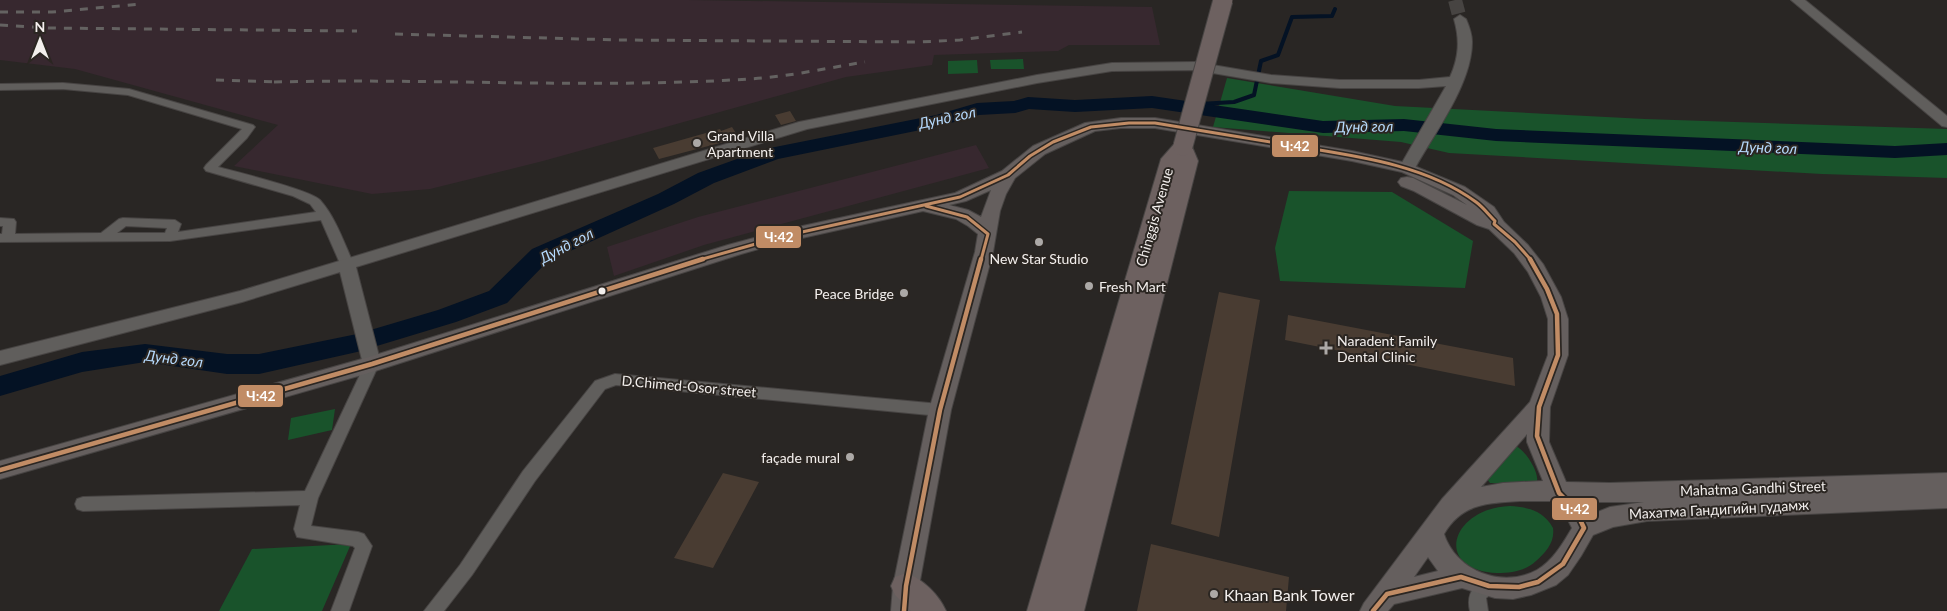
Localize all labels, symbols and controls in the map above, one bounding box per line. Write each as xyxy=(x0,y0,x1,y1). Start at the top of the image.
north arrow xyxy=(15,15,65,65)
text: N xyxy=(35,18,45,35)
water label: Дунд гол xyxy=(916,102,977,132)
water label: Дунд гол xyxy=(1334,116,1393,136)
place label: Grand Villa Apartment xyxy=(707,127,774,160)
line badge: Ч:42 xyxy=(1271,134,1319,158)
marker: Grand Villa Apartment xyxy=(691,137,703,149)
text: Ч:42 xyxy=(1280,137,1310,154)
water label: Дунд гол xyxy=(1738,137,1797,157)
street label: Chinggis Avenue xyxy=(1132,166,1176,268)
water label: Дунд гол xyxy=(535,223,596,267)
line badge: Ч:42 xyxy=(755,225,802,249)
text: Ч:42 xyxy=(764,228,794,245)
marker: New Star Studio xyxy=(1033,236,1045,248)
place label: New Star Studio xyxy=(990,250,1089,267)
place label: Fresh Mart xyxy=(1099,278,1166,295)
marker: Fresh Mart xyxy=(1083,280,1095,292)
place label: Peace Bridge xyxy=(814,285,894,302)
unlabelled marker xyxy=(597,286,607,296)
marker: Peace Bridge xyxy=(898,287,910,299)
place label: Naradent Family Dental Clinic xyxy=(1337,332,1438,365)
marker: Naradent Family Dental Clinic xyxy=(1319,341,1333,355)
water label: Дунд гол xyxy=(143,345,204,370)
street label: D.Chimed-Osor street xyxy=(621,372,757,400)
line badge: Ч:42 xyxy=(237,384,284,408)
text: Ч:42 xyxy=(246,387,276,404)
place label: façade mural xyxy=(761,449,840,466)
marker: façade mural xyxy=(844,451,856,463)
street label: Mahatma Gandhi Street xyxy=(1680,477,1826,499)
street label: Махатма Гандигийн гудамж xyxy=(1629,496,1809,522)
line badge: Ч:42 xyxy=(1551,497,1598,521)
text: Ч:42 xyxy=(1560,500,1590,517)
place label: Khaan Bank Tower xyxy=(1224,585,1355,604)
marker: Khaan Bank Tower xyxy=(1208,588,1220,600)

